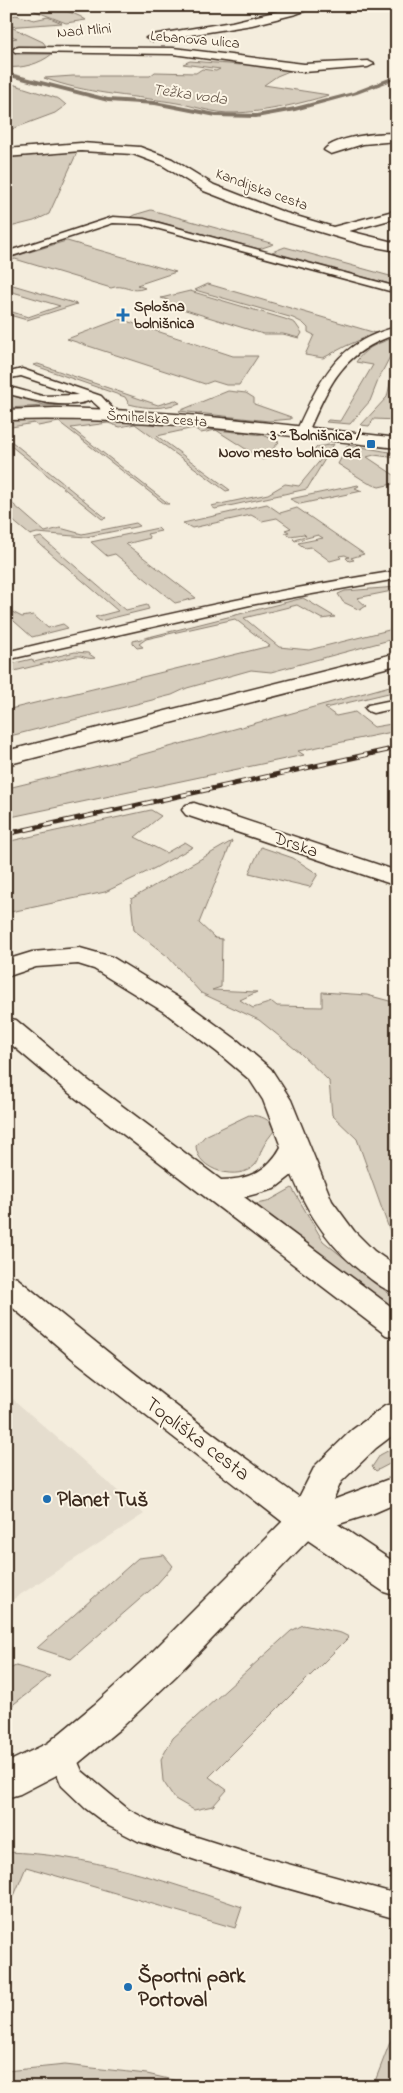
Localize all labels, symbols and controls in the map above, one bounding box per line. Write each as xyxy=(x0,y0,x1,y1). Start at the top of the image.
street label: Nad Mlini xyxy=(56,18,112,44)
street label: Lebanova ulica xyxy=(149,25,241,55)
water label: Težka voda xyxy=(151,78,229,112)
street label: Kandijska cesta xyxy=(212,163,311,217)
place label: Splošna bolnišnica xyxy=(134,296,194,335)
marker: Splošna bolnišnica xyxy=(116,308,130,322)
street label: Šmihelska cesta xyxy=(106,405,208,433)
place label: 3 ~ Bolnišnica / Novo mesto bolnica GG xyxy=(218,425,362,464)
marker: 3 ~ Bolnišnica / Novo mesto bolnica GG xyxy=(365,438,377,450)
street label: Drska xyxy=(269,826,321,866)
street label: Topliška cesta xyxy=(138,1390,256,1489)
place label: Planet Tuš xyxy=(57,1486,149,1516)
marker: Planet Tuš xyxy=(41,1493,53,1505)
place label: Športni park Portoval xyxy=(138,1962,246,2016)
marker: Športni park Portoval xyxy=(122,1981,134,1993)

